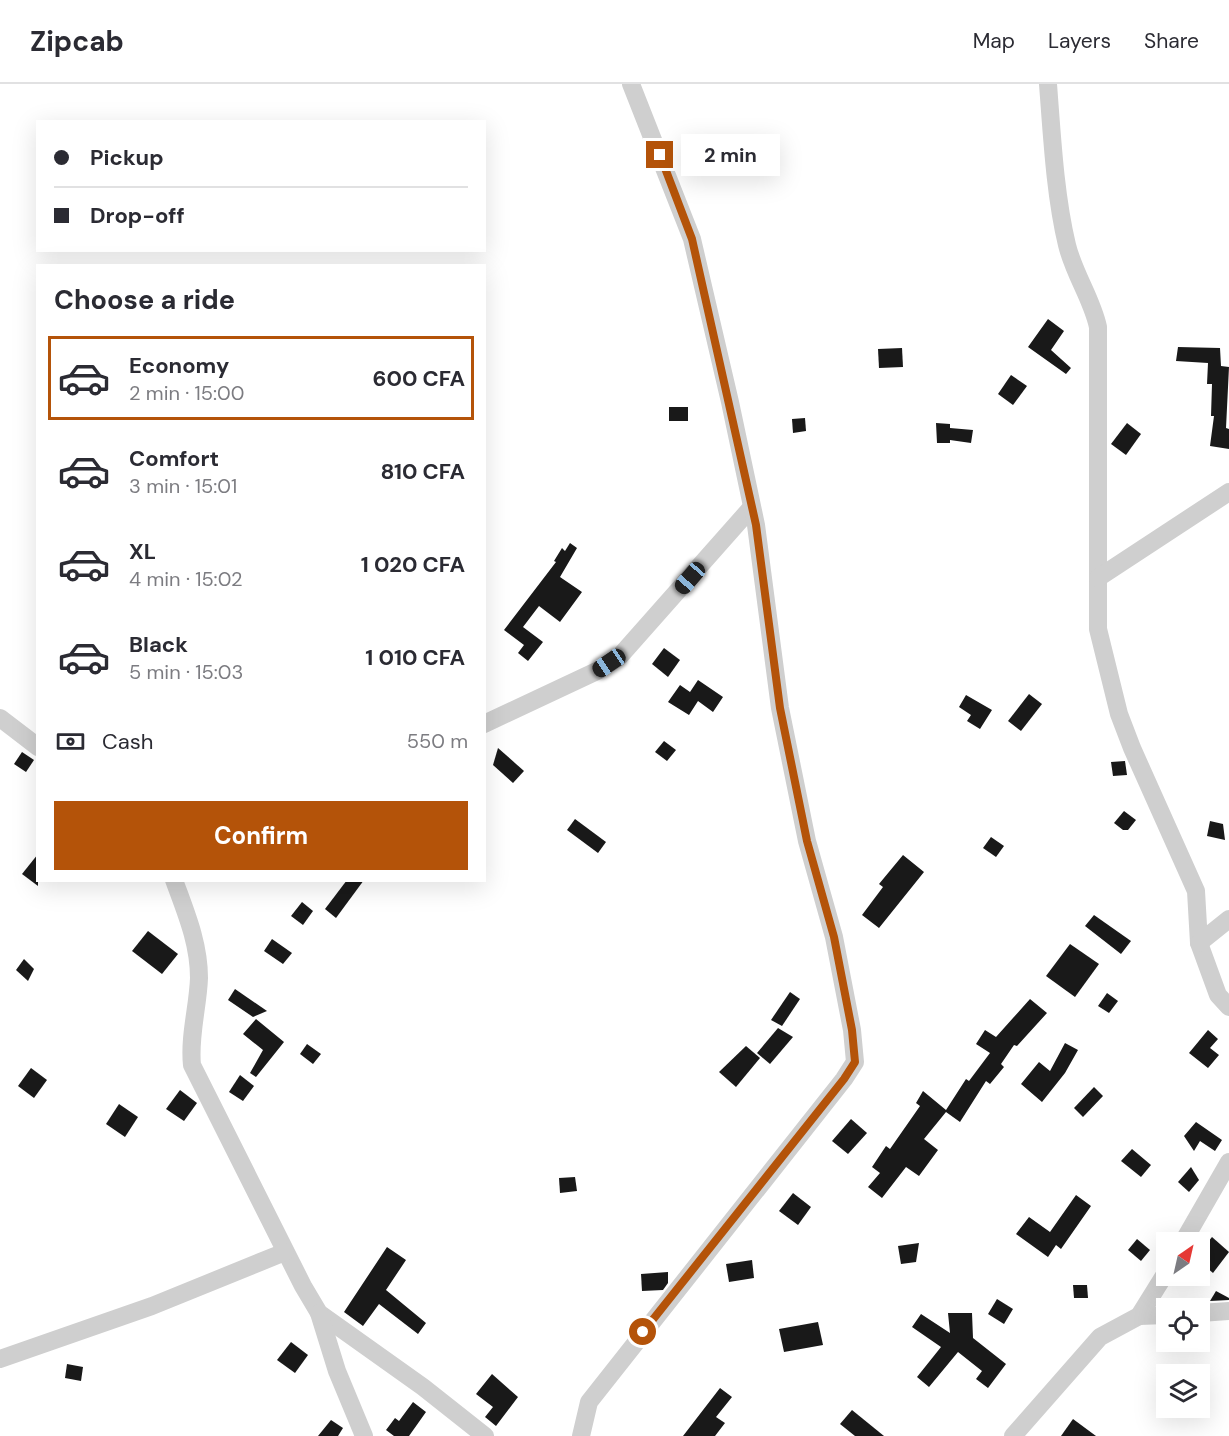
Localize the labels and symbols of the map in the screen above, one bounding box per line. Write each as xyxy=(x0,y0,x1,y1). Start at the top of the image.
callout: 2 min xyxy=(681,134,780,176)
route end xyxy=(646,141,673,168)
car xyxy=(671,559,709,597)
car xyxy=(589,645,629,681)
north arrow xyxy=(1156,1232,1210,1286)
route start xyxy=(629,1318,656,1345)

